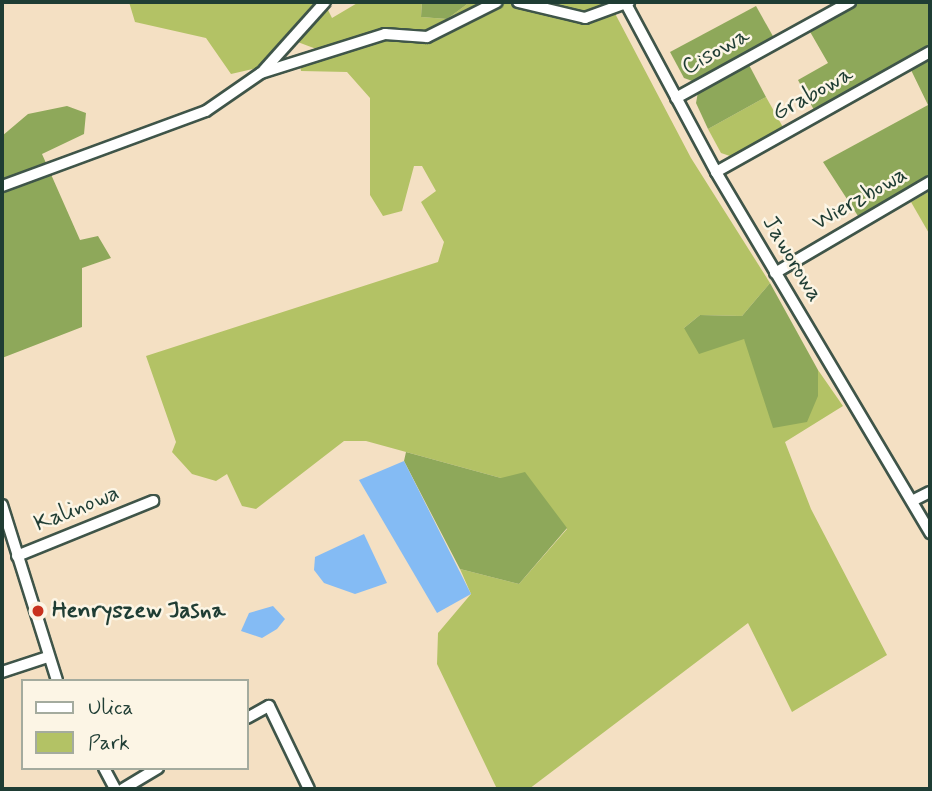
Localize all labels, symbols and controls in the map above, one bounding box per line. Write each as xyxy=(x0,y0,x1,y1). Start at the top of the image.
street label: Cisowa xyxy=(677,22,755,82)
street label: Grabowa xyxy=(768,61,858,127)
street label: Wierzbowa xyxy=(808,161,912,237)
street label: Jaworowa xyxy=(756,211,828,307)
street label: Kalinowa xyxy=(31,480,123,538)
place label: Henryszew Jasna xyxy=(52,597,232,625)
marker: Henryszew Jasna xyxy=(30,603,46,619)
legend xyxy=(21,679,248,770)
text: Ulica xyxy=(88,694,133,722)
text: Park xyxy=(88,729,130,757)

